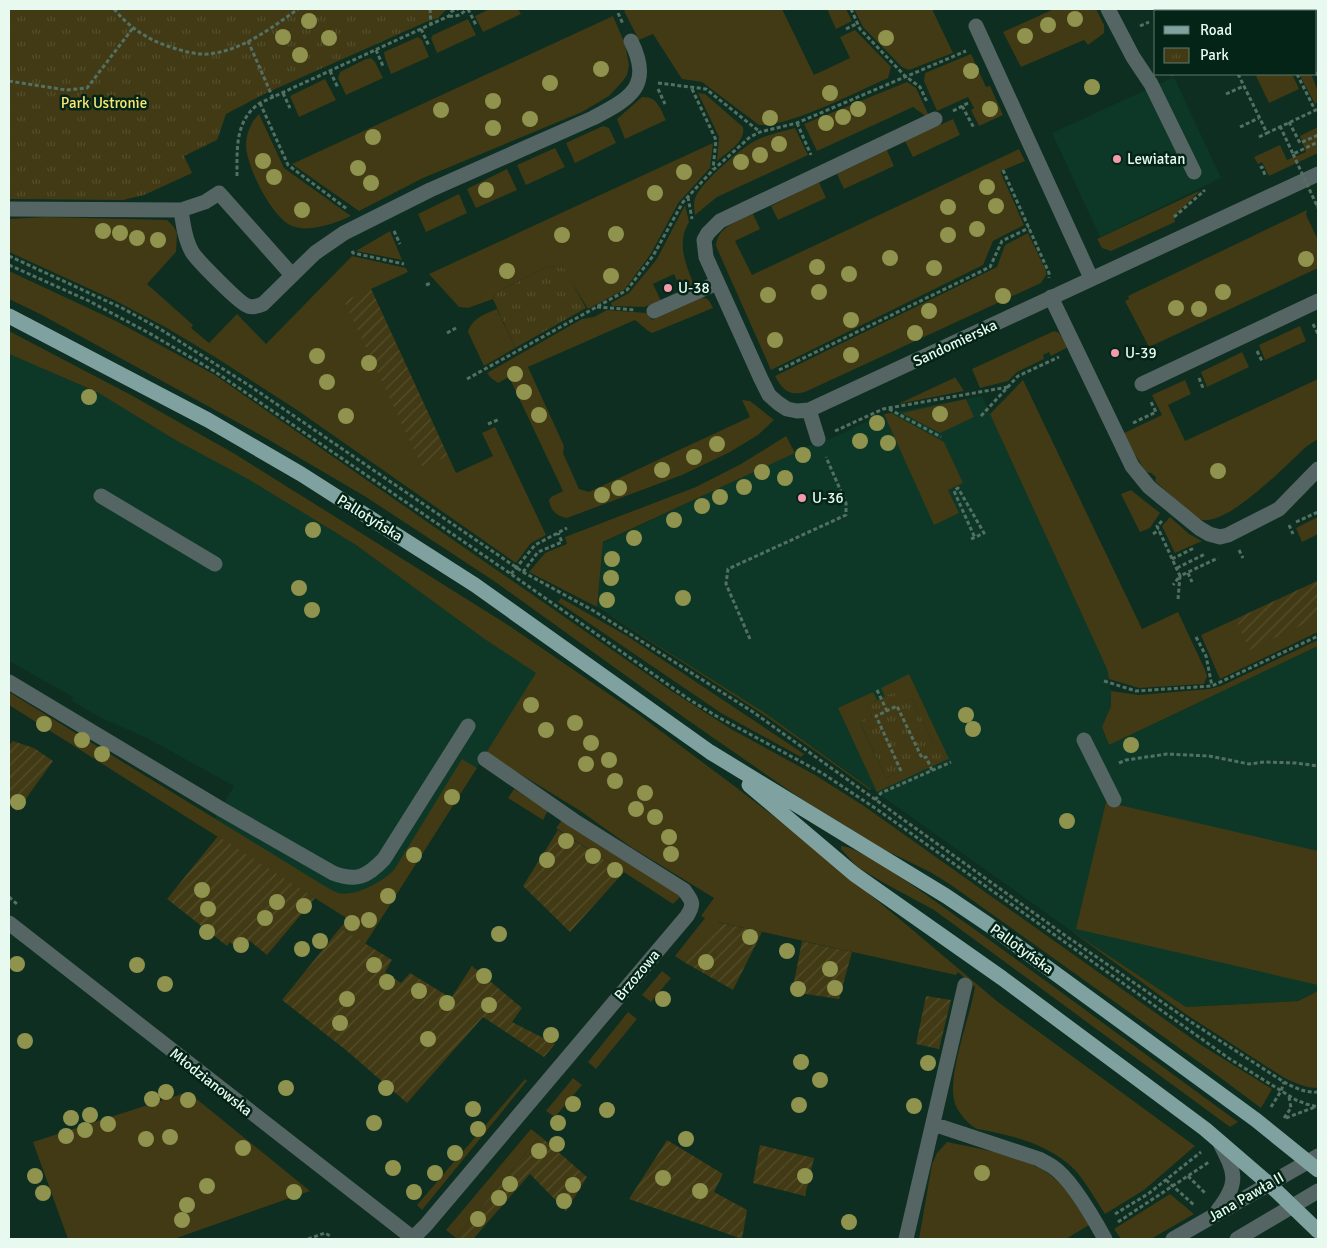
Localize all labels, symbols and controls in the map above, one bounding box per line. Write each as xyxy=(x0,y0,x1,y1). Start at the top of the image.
legend xyxy=(1154,10,1317,75)
text: Road xyxy=(1200,21,1232,39)
text: Park xyxy=(1200,46,1229,64)
park label: Park Ustronie xyxy=(61,94,147,112)
place label: Lewiatan xyxy=(1127,150,1185,168)
marker: Lewiatan xyxy=(1111,153,1123,165)
place label: U-38 xyxy=(678,279,710,297)
marker: U-38 xyxy=(662,282,674,294)
street label: Sandomierska xyxy=(910,316,1000,370)
place label: U-39 xyxy=(1125,344,1157,362)
marker: U-39 xyxy=(1109,347,1121,359)
place label: U-36 xyxy=(812,489,844,507)
street label: Pallotyńska xyxy=(334,491,406,545)
marker: U-36 xyxy=(796,492,808,504)
street label: Pallotyńska xyxy=(987,920,1057,978)
street label: Brzozowa xyxy=(611,946,663,1004)
street label: Młodzianowska xyxy=(166,1044,256,1120)
street label: Jana Pawła II xyxy=(1205,1168,1287,1226)

